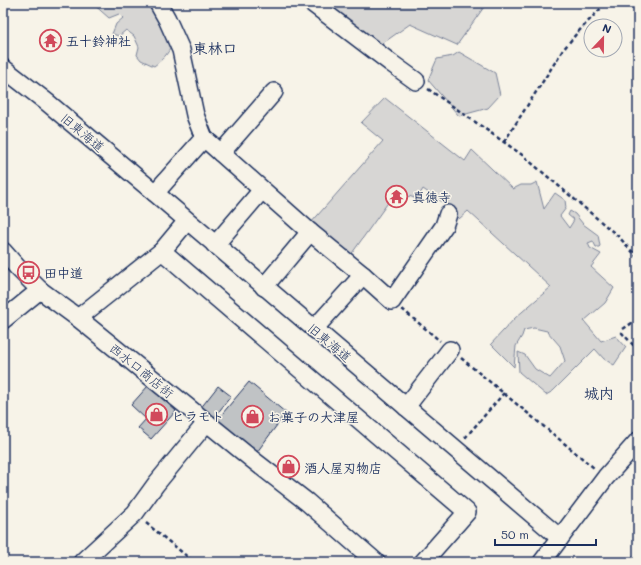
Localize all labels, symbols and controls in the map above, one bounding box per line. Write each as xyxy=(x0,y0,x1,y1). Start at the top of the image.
north arrow xyxy=(583,18,623,58)
text: N xyxy=(600,20,614,37)
temple icon: 五十鈴神社 xyxy=(38,27,64,53)
place label: 五十鈴神社 xyxy=(66,32,131,49)
district label: 東林口 xyxy=(192,38,238,58)
street label: 旧東海道 xyxy=(58,109,108,155)
temple icon: 真徳寺 xyxy=(383,183,409,209)
place label: 真徳寺 xyxy=(412,188,451,205)
bus stop icon: 田中道 xyxy=(15,259,41,285)
place label: 田中道 xyxy=(44,264,83,281)
street label: 旧東海道 xyxy=(305,319,355,365)
street label: 西水口商店街 xyxy=(106,339,178,401)
district label: 城内 xyxy=(584,383,614,403)
shop icon: ヒラモト xyxy=(144,402,170,428)
shop icon: お菓子の大津屋 xyxy=(239,403,265,429)
place label: ヒラモト xyxy=(172,407,224,424)
place label: お菓子の大津屋 xyxy=(268,408,359,425)
shop icon: 酒人屋刃物店 xyxy=(275,454,301,480)
place label: 酒人屋刃物店 xyxy=(304,459,382,476)
scale bar xyxy=(495,521,596,547)
text: 50 m xyxy=(501,526,529,542)

